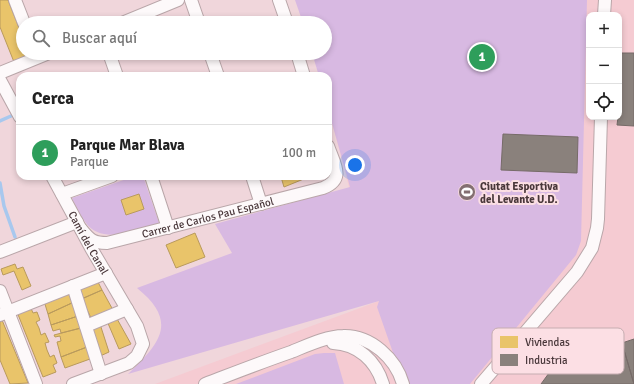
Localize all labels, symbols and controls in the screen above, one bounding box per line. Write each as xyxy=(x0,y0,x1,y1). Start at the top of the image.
map controls xyxy=(586,12,622,120)
button: + xyxy=(586,12,622,48)
search box xyxy=(16,16,332,60)
icon: search xyxy=(30,27,52,49)
text: Buscar aquí xyxy=(62,29,137,47)
pin: 1 xyxy=(469,42,495,72)
button: − xyxy=(586,48,622,84)
button: locate xyxy=(586,84,622,120)
text: Cerca xyxy=(32,88,74,109)
text: Parque Mar Blava xyxy=(70,136,185,154)
text: 1 xyxy=(41,145,49,161)
text: 100 m xyxy=(282,145,316,161)
text: Parque xyxy=(70,154,109,170)
your location xyxy=(345,155,365,175)
place label: Ciutat Esportiva del Levante U.D. xyxy=(480,180,558,206)
sports icon: Ciutat Esportiva del Levante U.D. xyxy=(457,182,477,202)
street label: Carrer de Carlos Pau Español xyxy=(140,195,275,241)
street label: Camí del Canal xyxy=(65,209,111,277)
legend xyxy=(492,328,624,374)
text: Viviendas xyxy=(525,336,570,349)
text: Industria xyxy=(525,354,568,367)

